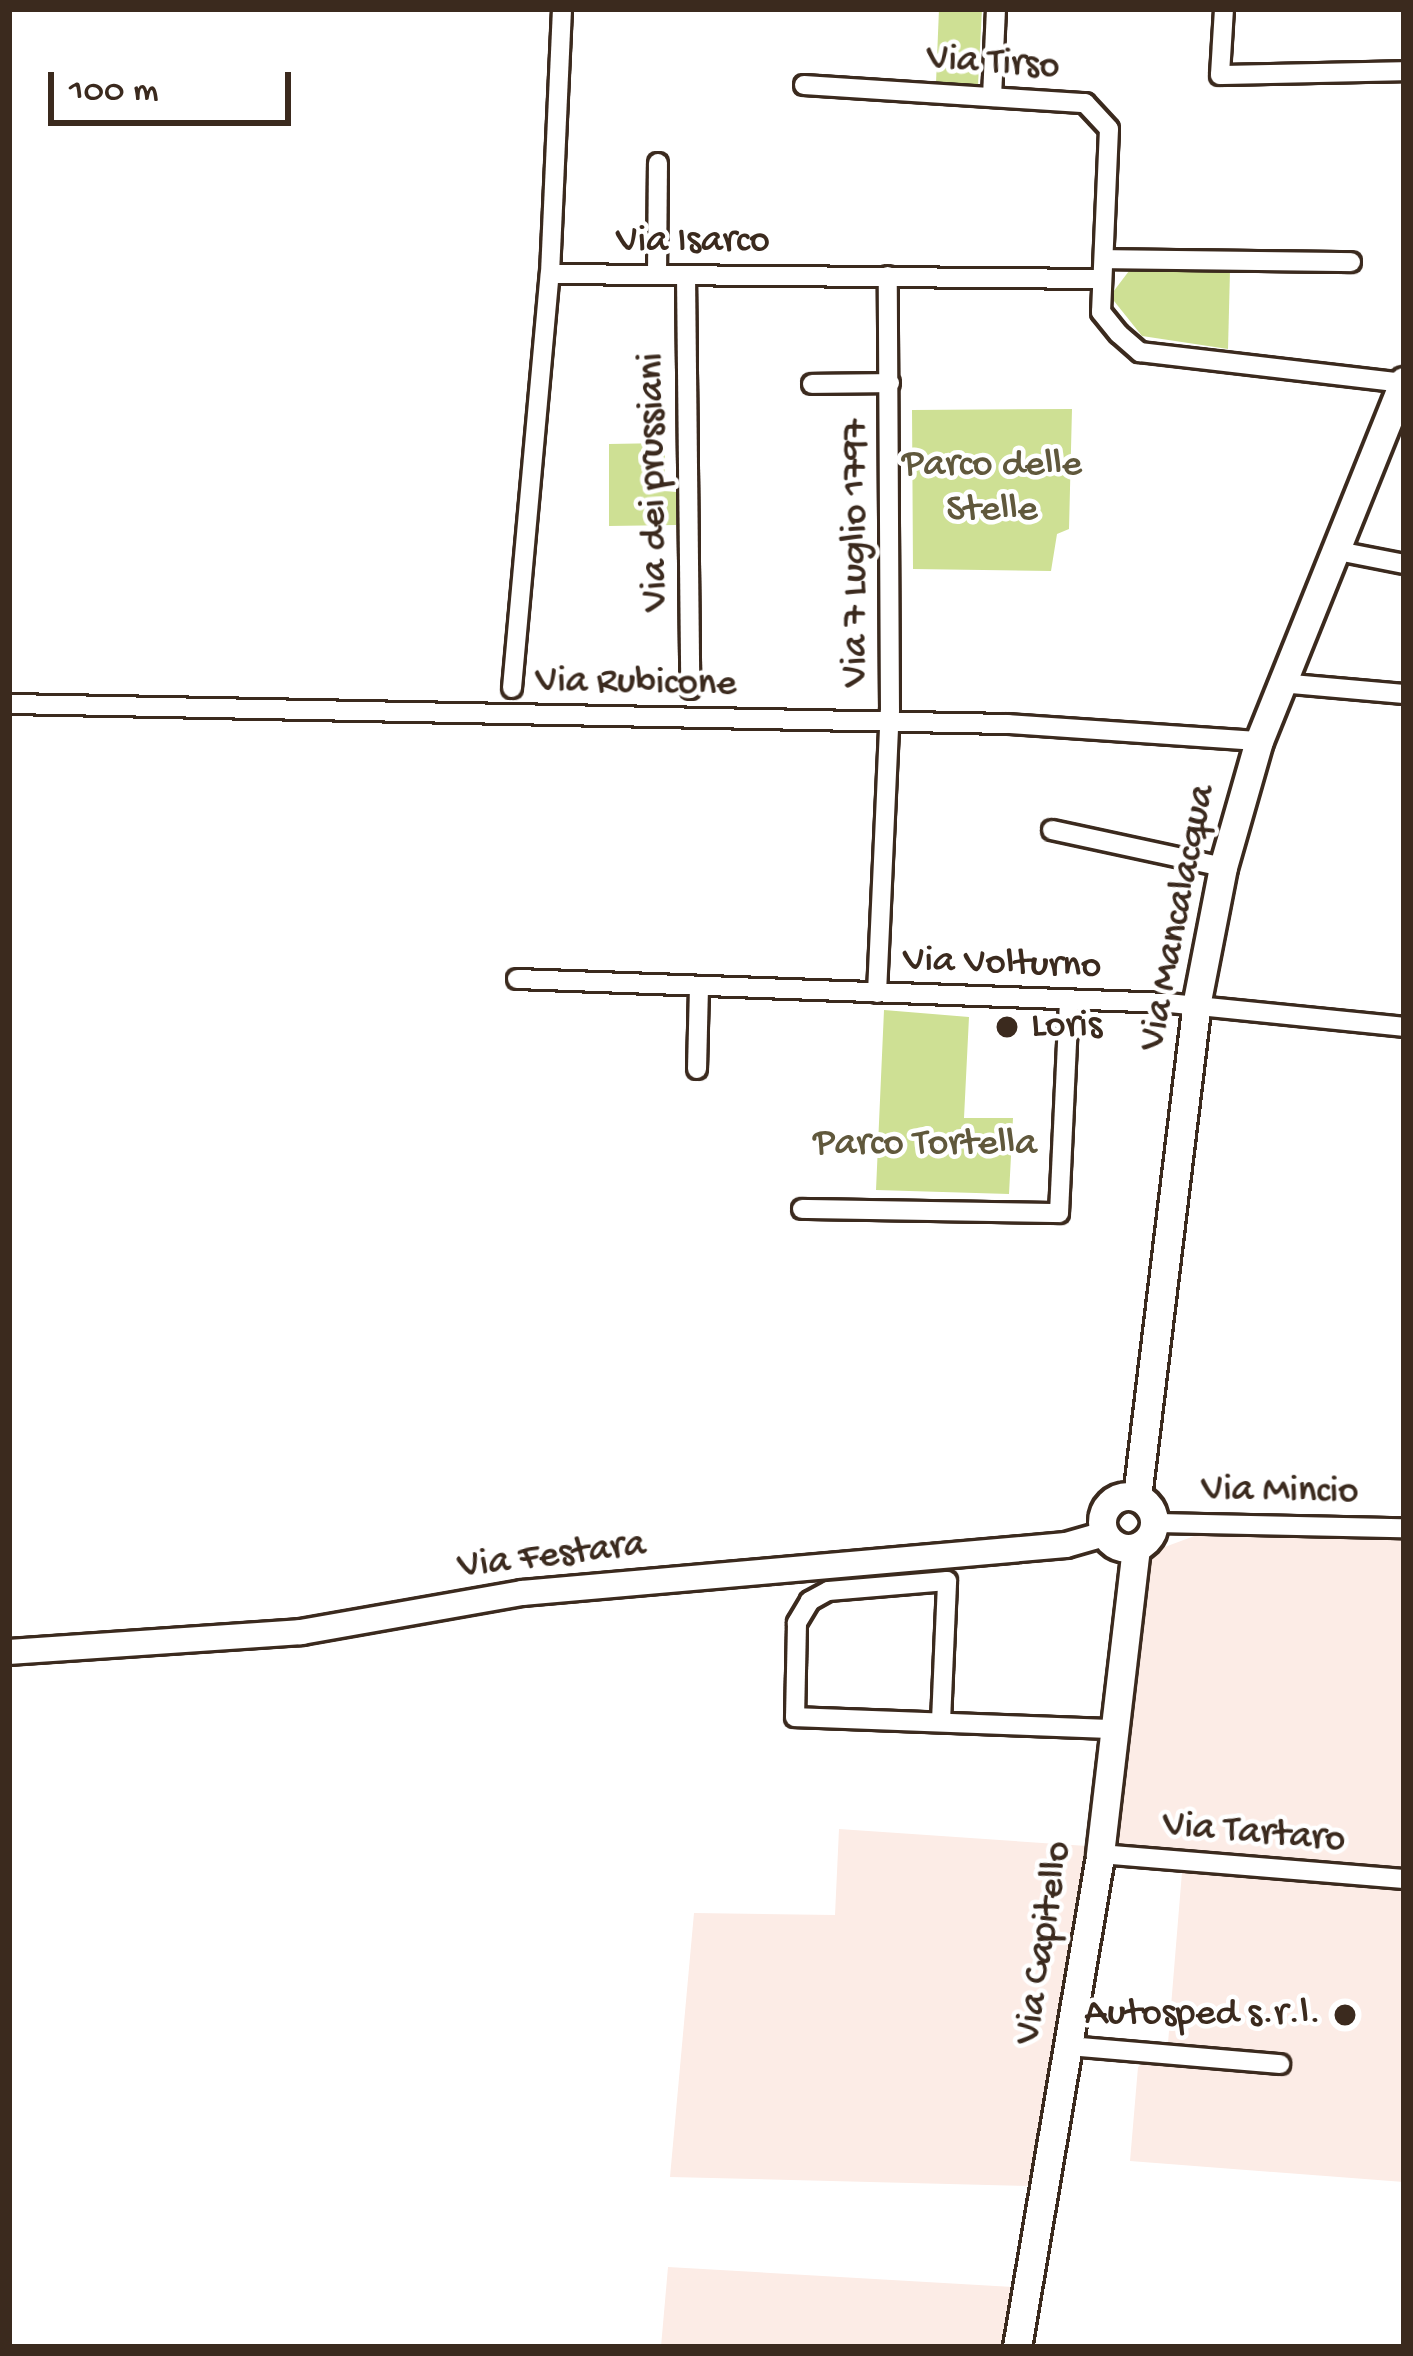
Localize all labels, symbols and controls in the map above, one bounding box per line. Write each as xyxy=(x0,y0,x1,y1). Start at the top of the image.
street label: Via Tirso xyxy=(925,36,1061,92)
scale bar xyxy=(54,48,297,122)
text: 100 m xyxy=(69,71,159,114)
street label: Via Isarco xyxy=(616,219,770,265)
street label: Via dei prussiani xyxy=(629,352,681,612)
street label: Via 7 Luglio 1797 xyxy=(834,419,880,687)
park label: Parco delle Stelle xyxy=(902,444,1082,535)
street label: Via Rubicone xyxy=(535,659,737,709)
street label: Via Mancalacqua xyxy=(1130,781,1228,1055)
street label: Via Volturno xyxy=(902,938,1102,992)
place label: Loris xyxy=(1031,1004,1102,1050)
marker: Loris xyxy=(994,1014,1020,1040)
park label: Parco Tortella xyxy=(813,1122,1037,1168)
street label: Via Mincio xyxy=(1201,1467,1359,1517)
street label: Via Festara xyxy=(456,1522,648,1592)
street label: Via Tartaro xyxy=(1161,1803,1347,1865)
street label: Via Capitello xyxy=(1006,1838,1084,2048)
place label: Autosped s.r.l. xyxy=(1084,1992,1321,2038)
marker: Autosped s.r.l. xyxy=(1332,2002,1358,2028)

